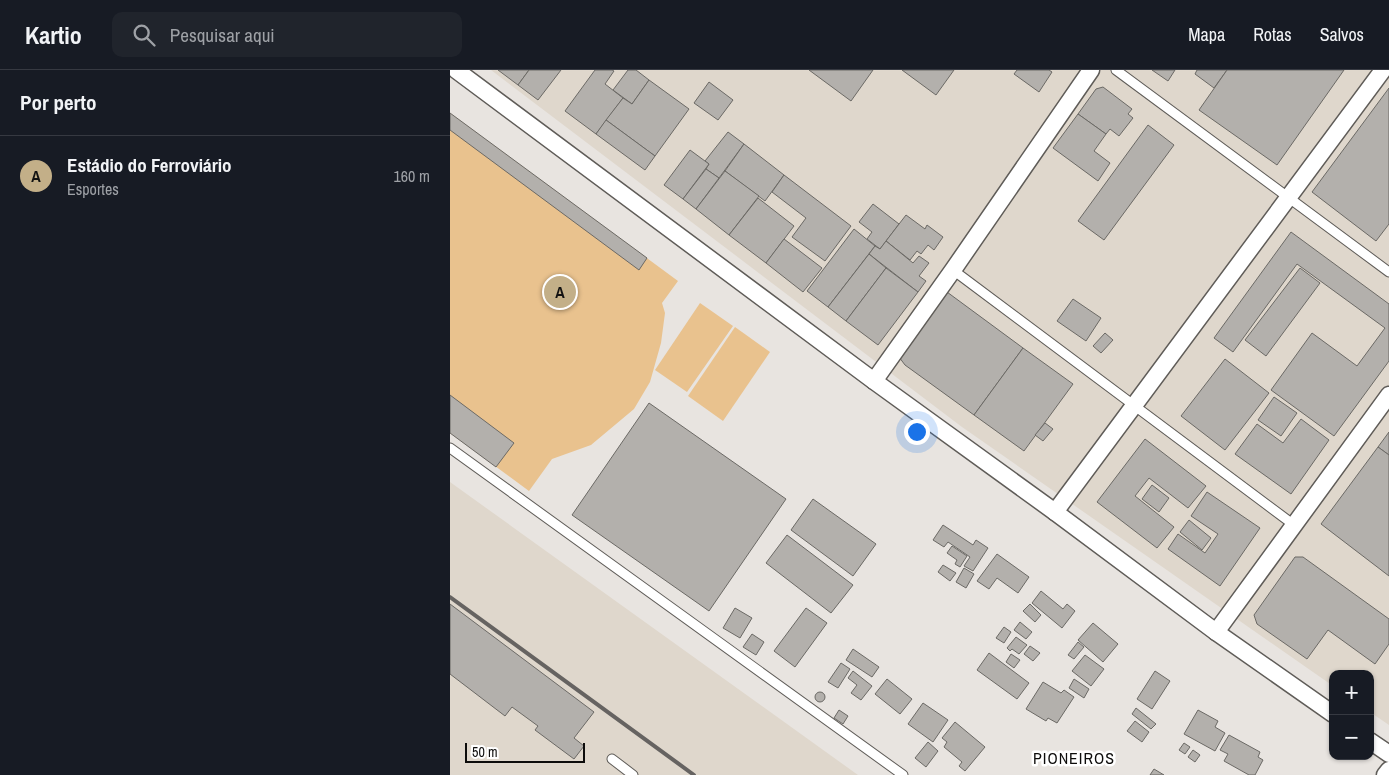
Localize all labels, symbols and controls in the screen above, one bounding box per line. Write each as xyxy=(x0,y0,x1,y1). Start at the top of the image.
search box xyxy=(112,12,462,57)
text: Kartio xyxy=(25,19,82,51)
icon: search xyxy=(130,21,158,49)
text: Pesquisar aqui xyxy=(170,22,275,48)
text: Mapa xyxy=(1188,22,1225,47)
text: Rotas xyxy=(1253,22,1292,47)
text: Salvos xyxy=(1320,22,1364,47)
text: Por perto xyxy=(20,88,97,117)
text: Estádio do Ferroviário xyxy=(67,152,232,178)
text: A xyxy=(31,165,41,187)
text: 160 m xyxy=(394,165,430,187)
text: Esportes xyxy=(67,178,119,200)
pin: A xyxy=(544,273,576,311)
your location xyxy=(904,419,930,445)
map controls xyxy=(1329,670,1374,760)
button: + xyxy=(1329,670,1374,715)
button: − xyxy=(1329,715,1374,760)
scale bar xyxy=(465,740,585,763)
text: 50 m xyxy=(472,743,498,761)
district label: PIONEIROS xyxy=(1033,747,1115,769)

